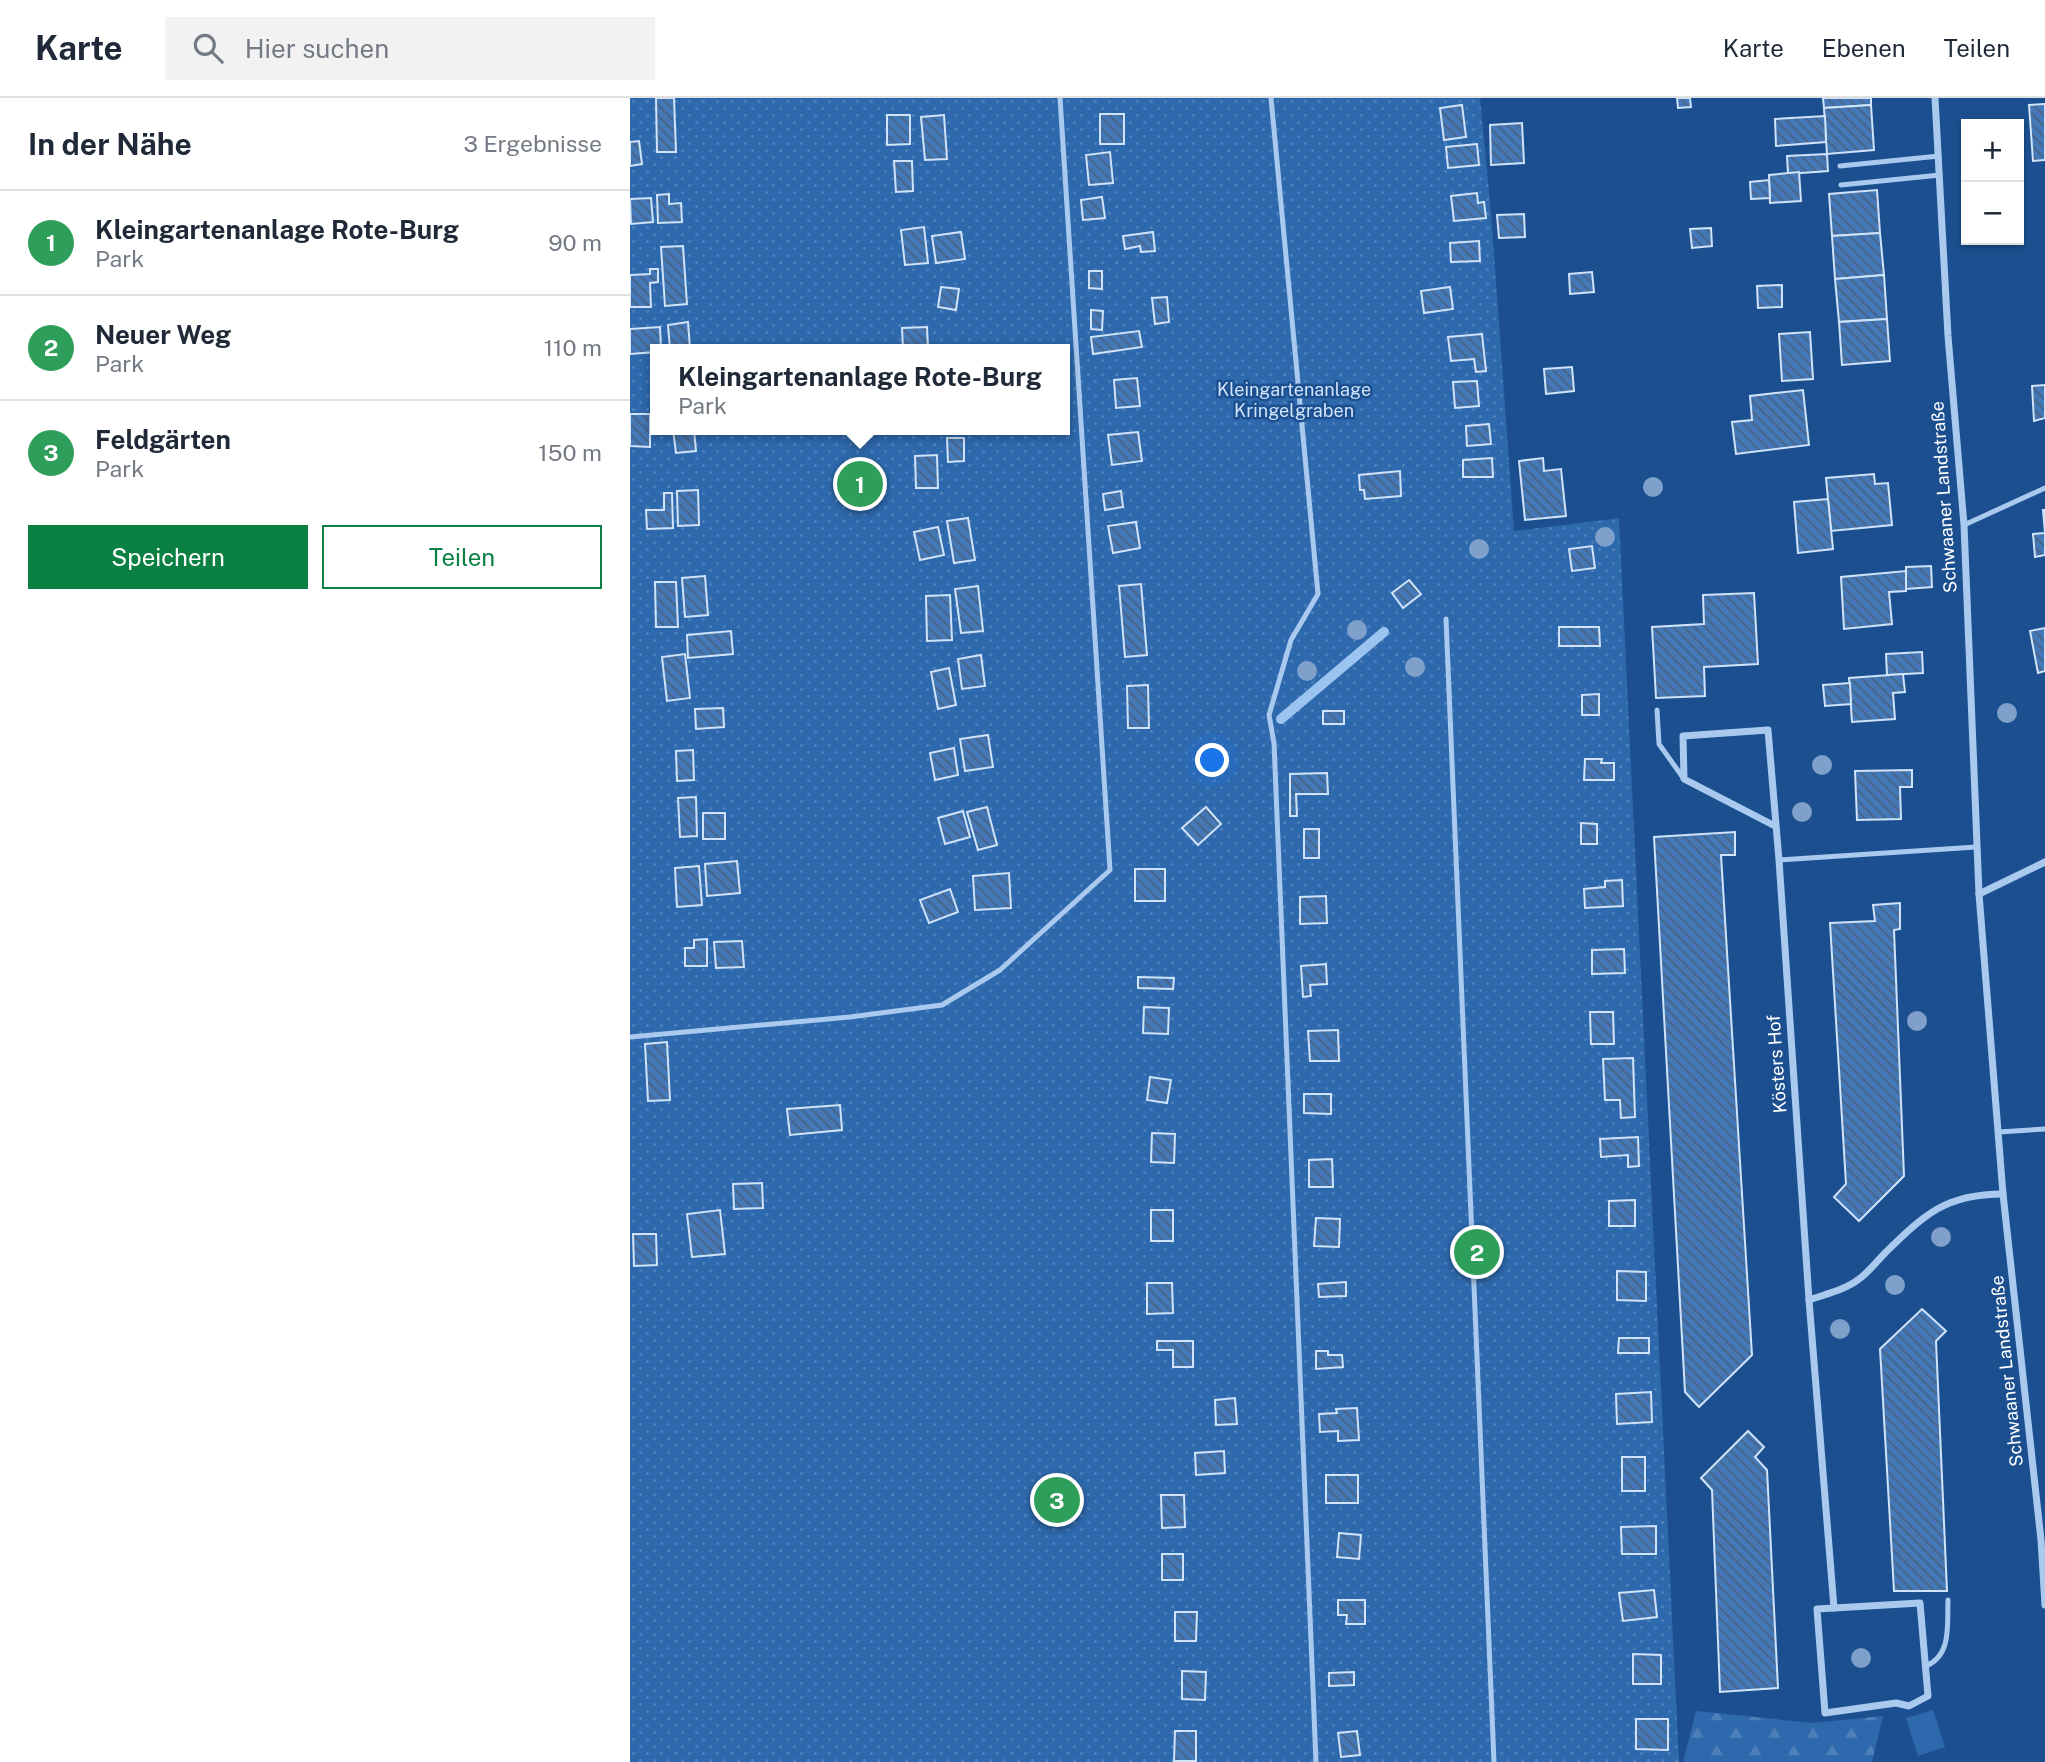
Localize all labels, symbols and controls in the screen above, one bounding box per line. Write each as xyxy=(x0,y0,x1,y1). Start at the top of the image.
search box xyxy=(165,17,655,80)
text: Karte xyxy=(35,29,123,67)
icon: search xyxy=(189,29,227,67)
text: Hier suchen xyxy=(245,33,389,64)
text: Karte xyxy=(1723,34,1784,62)
text: Ebenen xyxy=(1822,34,1906,62)
text: Teilen xyxy=(1944,34,2010,62)
map controls xyxy=(1961,119,2024,245)
button: + xyxy=(1961,119,2024,182)
text: In der Nähe xyxy=(28,126,192,162)
text: 3 Ergebnisse xyxy=(463,130,602,157)
button: − xyxy=(1961,182,2024,245)
text: Kleingartenanlage Rote-Burg xyxy=(95,214,459,245)
text: 1 xyxy=(46,229,56,256)
text: 90 m xyxy=(548,229,602,256)
text: Park xyxy=(95,245,144,272)
text: Neuer Weg xyxy=(95,319,231,350)
text: 2 xyxy=(44,334,58,361)
text: 110 m xyxy=(544,334,602,361)
popup xyxy=(650,344,1070,435)
text: Park xyxy=(95,350,144,377)
text: Kleingartenanlage Rote-Burg xyxy=(678,361,1042,392)
park label: Kleingartenanlage Kringelgraben xyxy=(1217,379,1371,421)
text: Park xyxy=(678,392,727,419)
street label: Schwaaner Landstraße xyxy=(1926,401,1961,594)
text: Feldgärten xyxy=(95,424,231,455)
text: 3 xyxy=(43,439,59,466)
text: 150 m xyxy=(538,439,602,466)
text: Park xyxy=(95,455,144,482)
pin: 1 xyxy=(837,458,883,510)
button: Speichern xyxy=(28,525,308,589)
button: Teilen xyxy=(322,525,602,589)
your location xyxy=(1195,743,1229,777)
street label: Kösters Hof xyxy=(1763,1014,1790,1114)
pin: 2 xyxy=(1454,1226,1500,1278)
street label: Schwaaner Landstraße xyxy=(1986,1274,2027,1468)
pin: 3 xyxy=(1034,1474,1080,1526)

